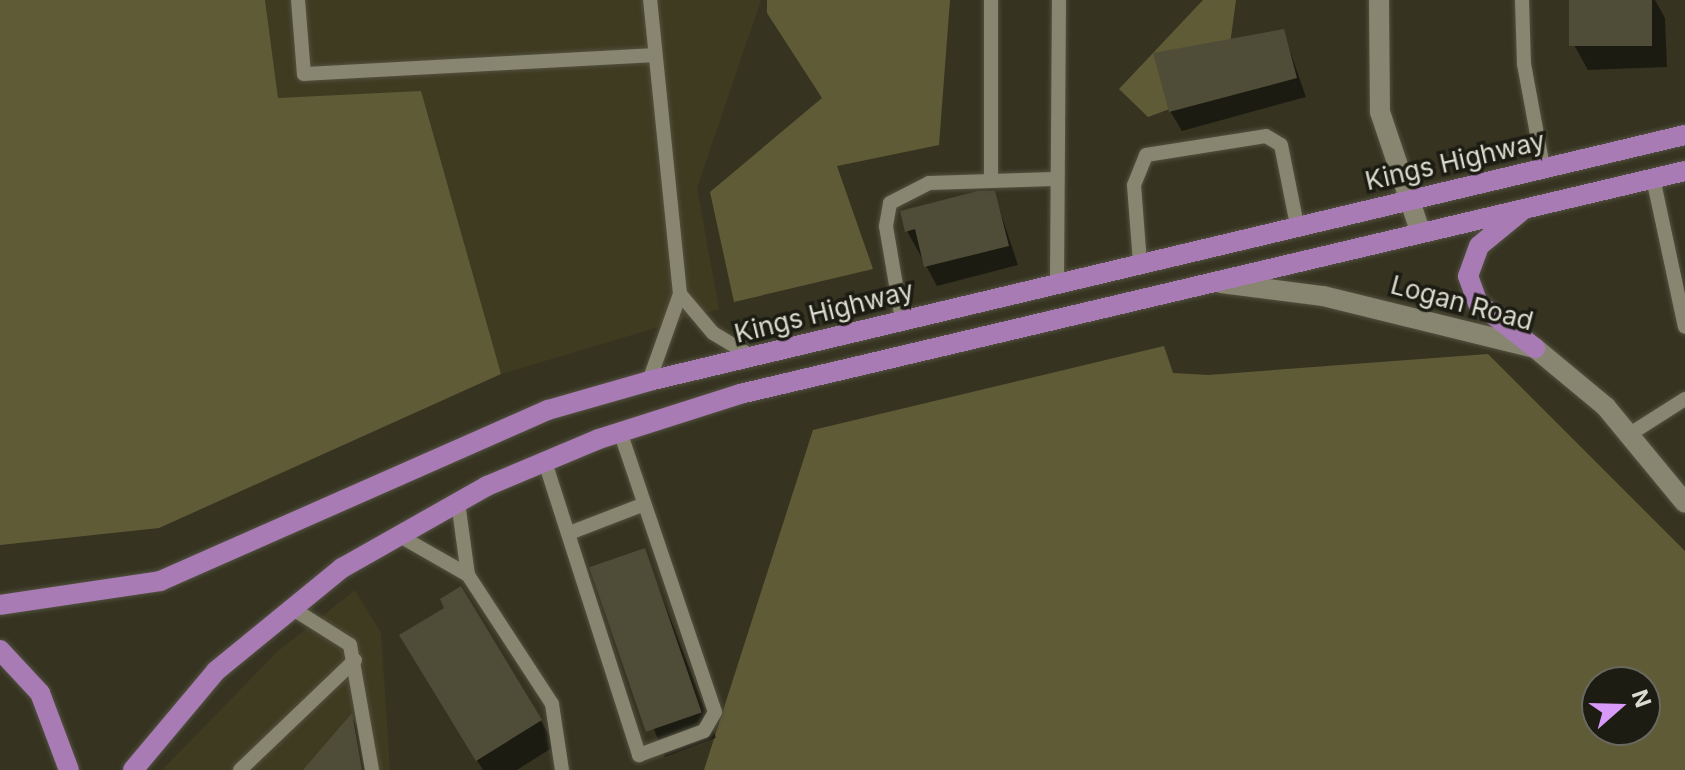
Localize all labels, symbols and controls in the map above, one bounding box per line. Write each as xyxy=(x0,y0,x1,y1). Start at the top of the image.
street label: Kings Highway xyxy=(1362,125,1548,197)
street label: Logan Road xyxy=(1387,269,1537,337)
street label: Kings Highway xyxy=(731,275,917,349)
north arrow xyxy=(1581,666,1661,746)
text: N xyxy=(1627,686,1657,711)

